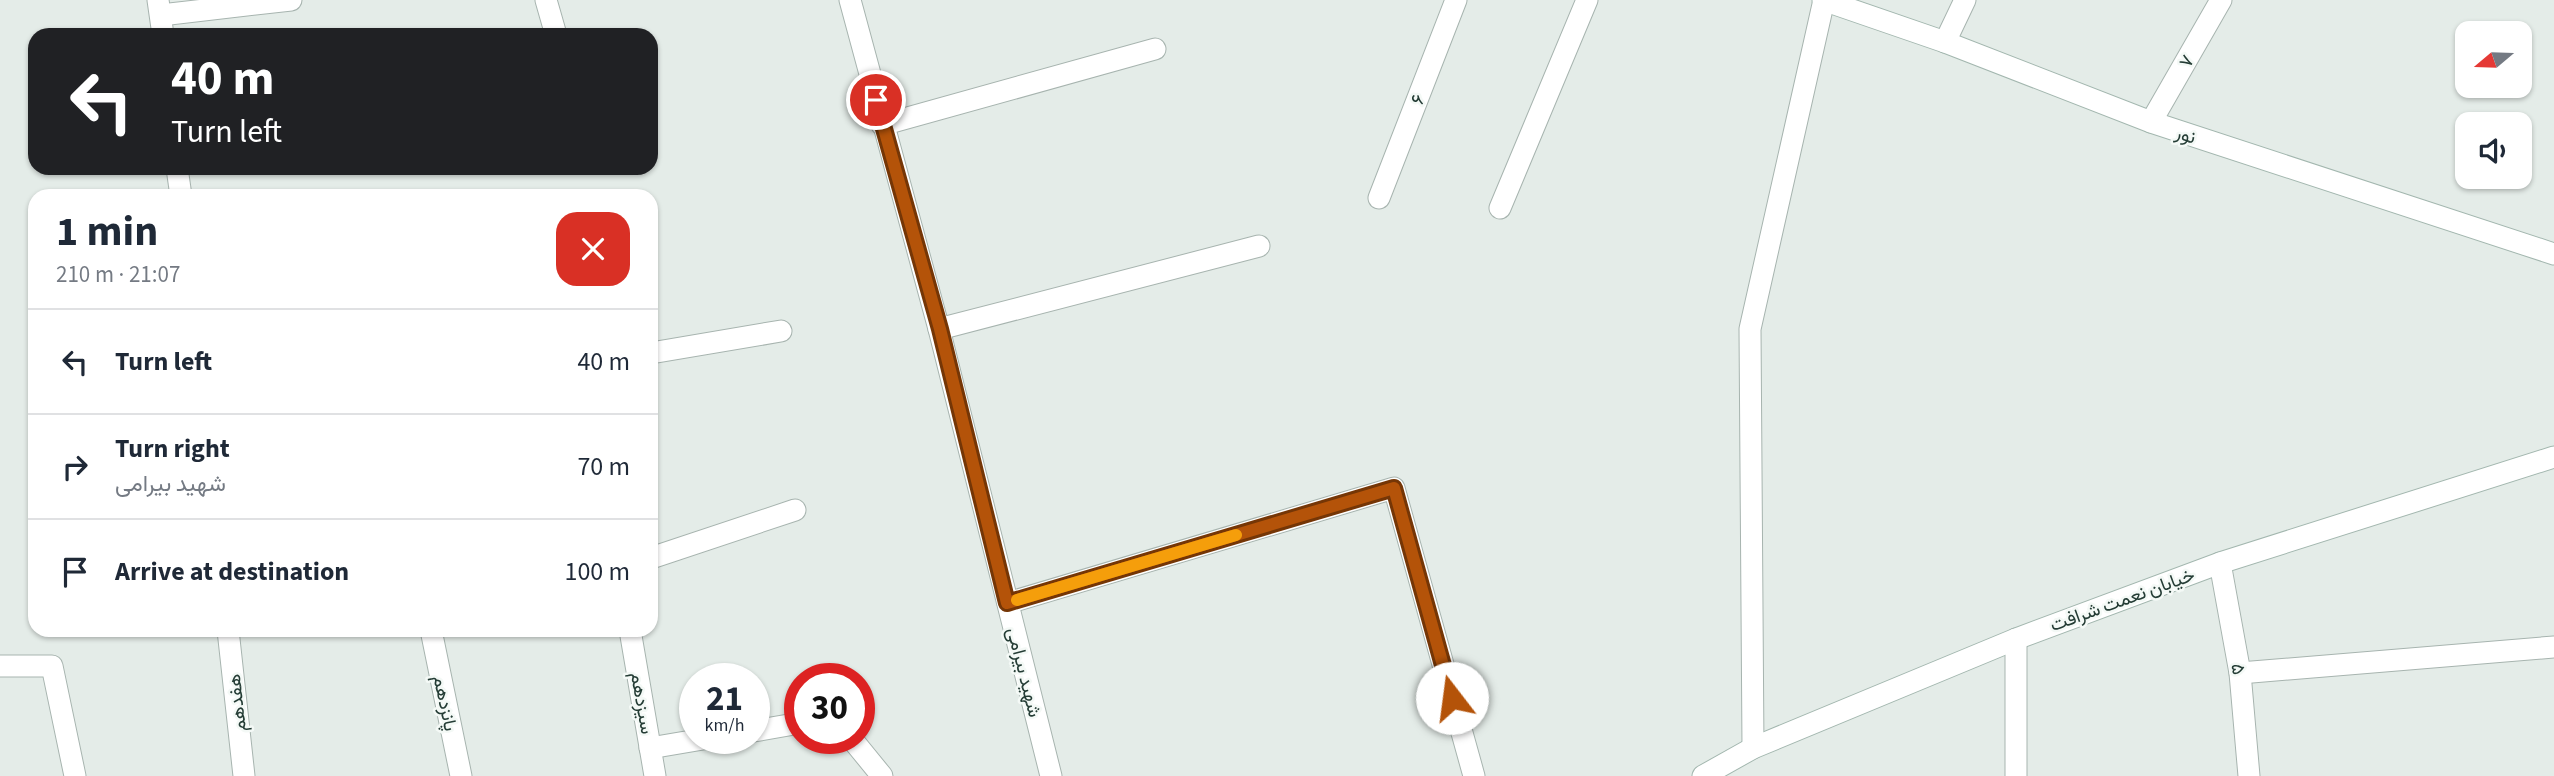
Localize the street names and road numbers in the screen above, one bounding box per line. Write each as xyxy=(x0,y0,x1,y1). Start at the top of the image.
street label: ۷ xyxy=(2173,50,2202,73)
street label: ۶ xyxy=(1404,90,1433,109)
street label: نور xyxy=(2171,119,2199,151)
street label: خیابان نعمت شرافت xyxy=(2046,562,2199,639)
street label: شهید بیرامی xyxy=(999,625,1048,720)
street label: ۵ xyxy=(2223,662,2252,677)
street label: سیزدهم xyxy=(623,670,660,737)
street label: هفدهم xyxy=(221,673,254,733)
street label: پانزدهم xyxy=(425,673,464,734)

